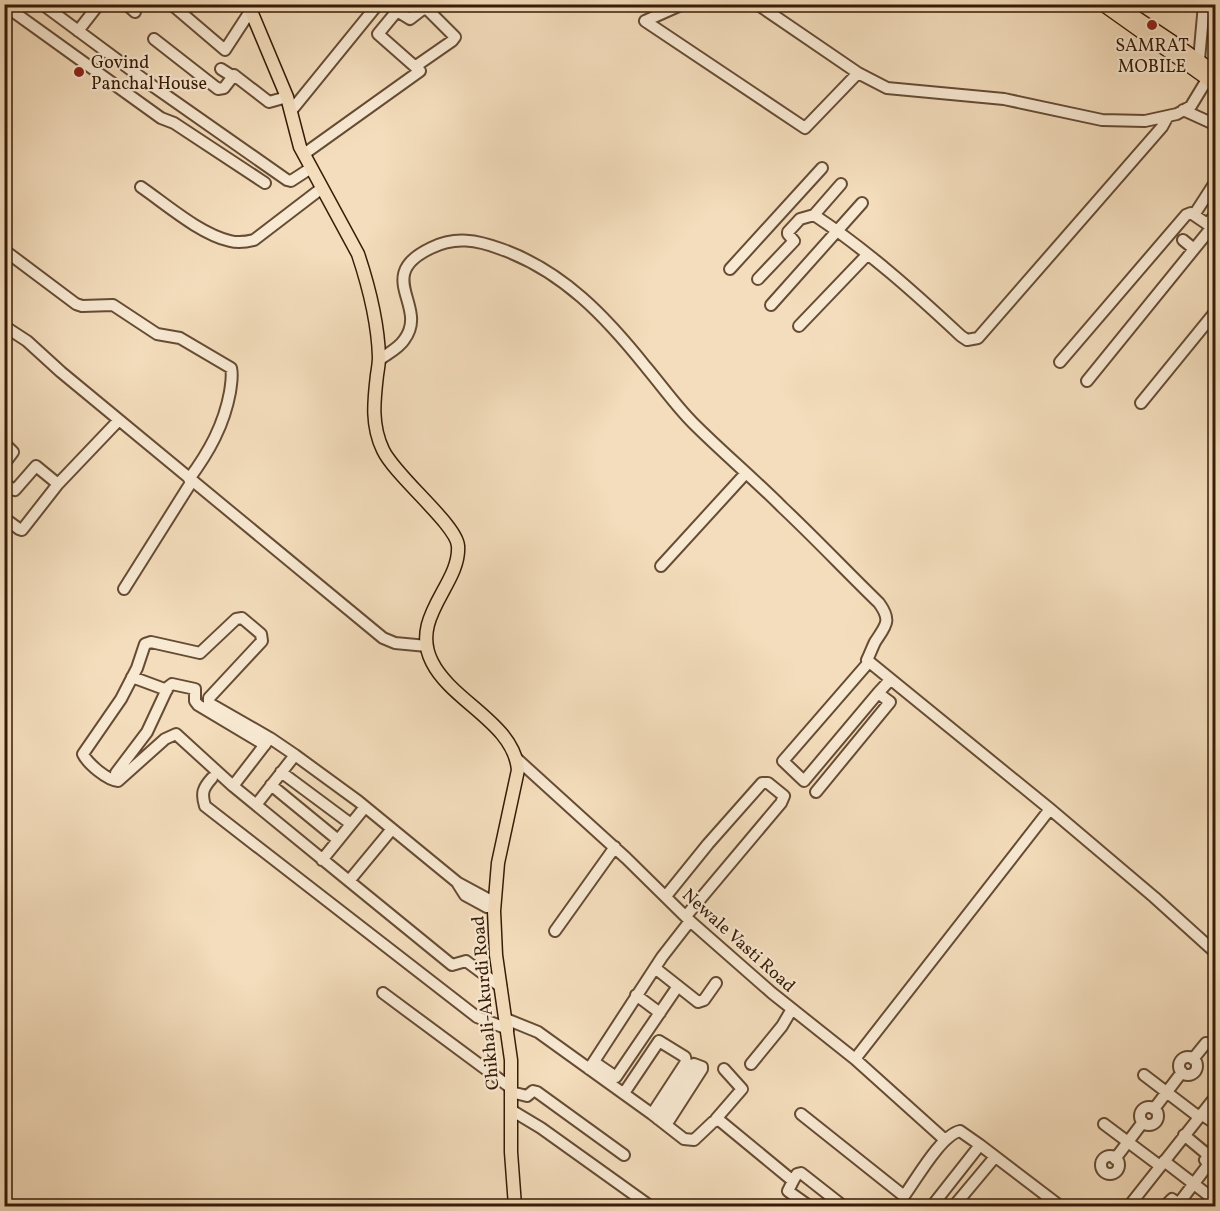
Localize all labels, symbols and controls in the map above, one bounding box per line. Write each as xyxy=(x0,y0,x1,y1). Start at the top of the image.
marker: SAMRAT MOBILE xyxy=(1145,18,1159,32)
place label: SAMRAT MOBILE xyxy=(1115,34,1189,80)
place label: Govind Panchal House xyxy=(91,51,207,97)
marker: Govind Panchal House xyxy=(72,65,86,79)
street label: Newale Vasti Road xyxy=(676,883,800,999)
street label: Chikhali-Akurdi Road xyxy=(466,915,507,1091)

